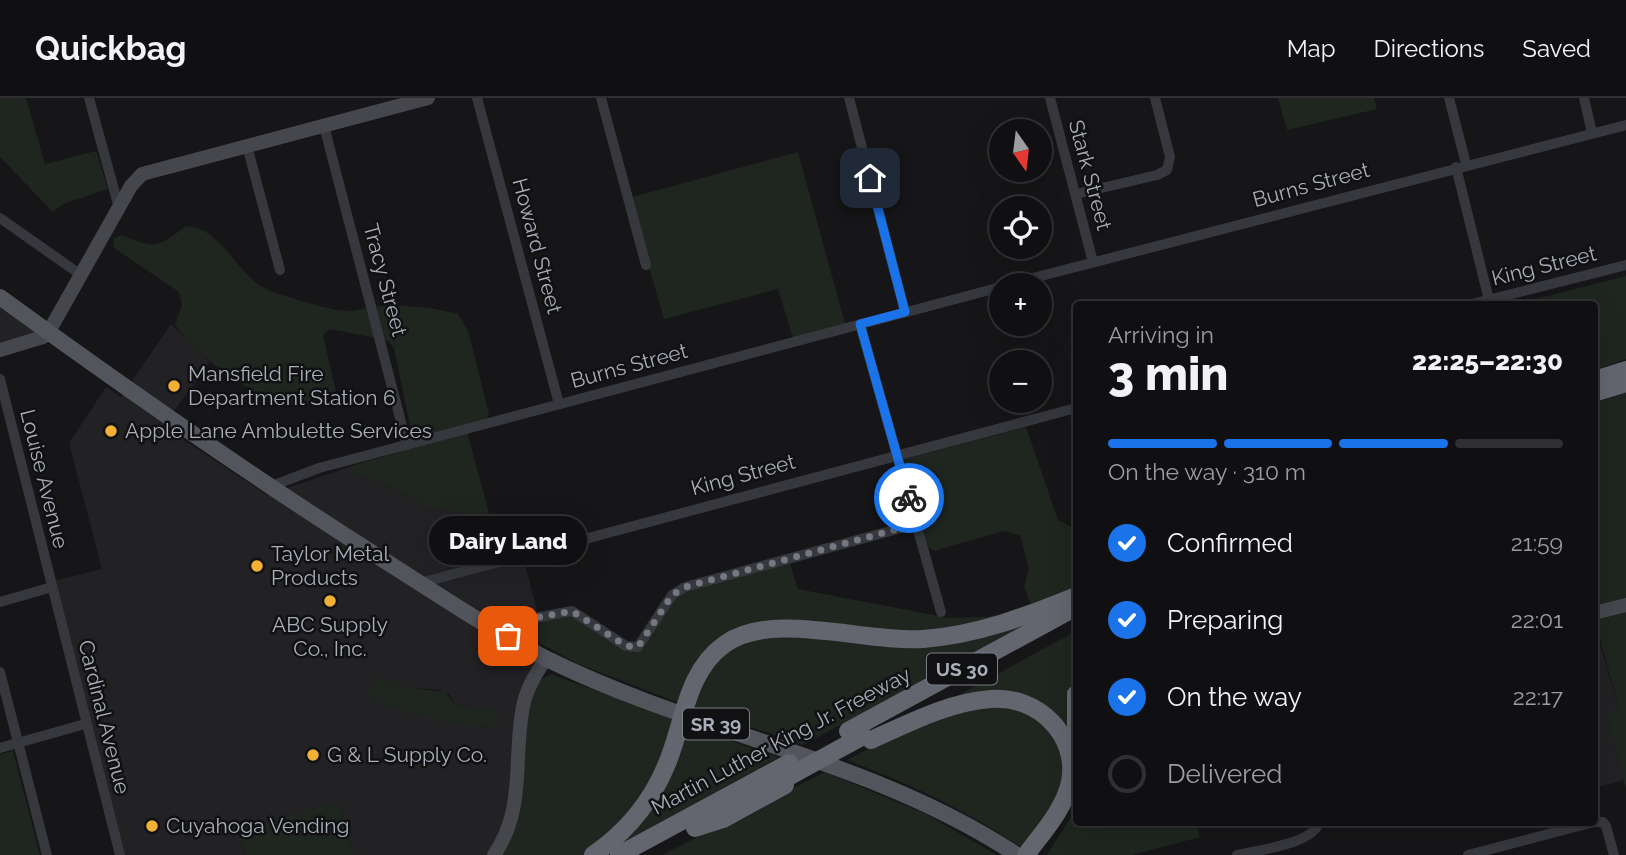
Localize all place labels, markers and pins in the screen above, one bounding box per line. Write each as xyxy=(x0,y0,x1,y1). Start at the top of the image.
pin xyxy=(840,148,900,208)
place label: Mansfield Fire Department Station 6 xyxy=(188,361,396,410)
marker: Mansfield Fire Department Station 6 xyxy=(166,378,182,394)
place label: Apple Lane Ambulette Services xyxy=(125,418,432,443)
marker: Apple Lane Ambulette Services xyxy=(103,423,119,439)
callout: Dairy Land xyxy=(429,517,587,566)
place label: Taylor Metal Products xyxy=(271,541,390,590)
marker: Taylor Metal Products xyxy=(249,558,265,574)
marker: ABC Supply Co., Inc. xyxy=(322,593,338,609)
pin xyxy=(478,606,538,666)
place label: ABC Supply Co., Inc. xyxy=(272,612,388,661)
place label: G & L Supply Co. xyxy=(327,742,487,767)
marker: G & L Supply Co. xyxy=(305,747,321,763)
place label: Cuyahoga Vending xyxy=(166,813,350,838)
marker: Cuyahoga Vending xyxy=(144,818,160,834)

